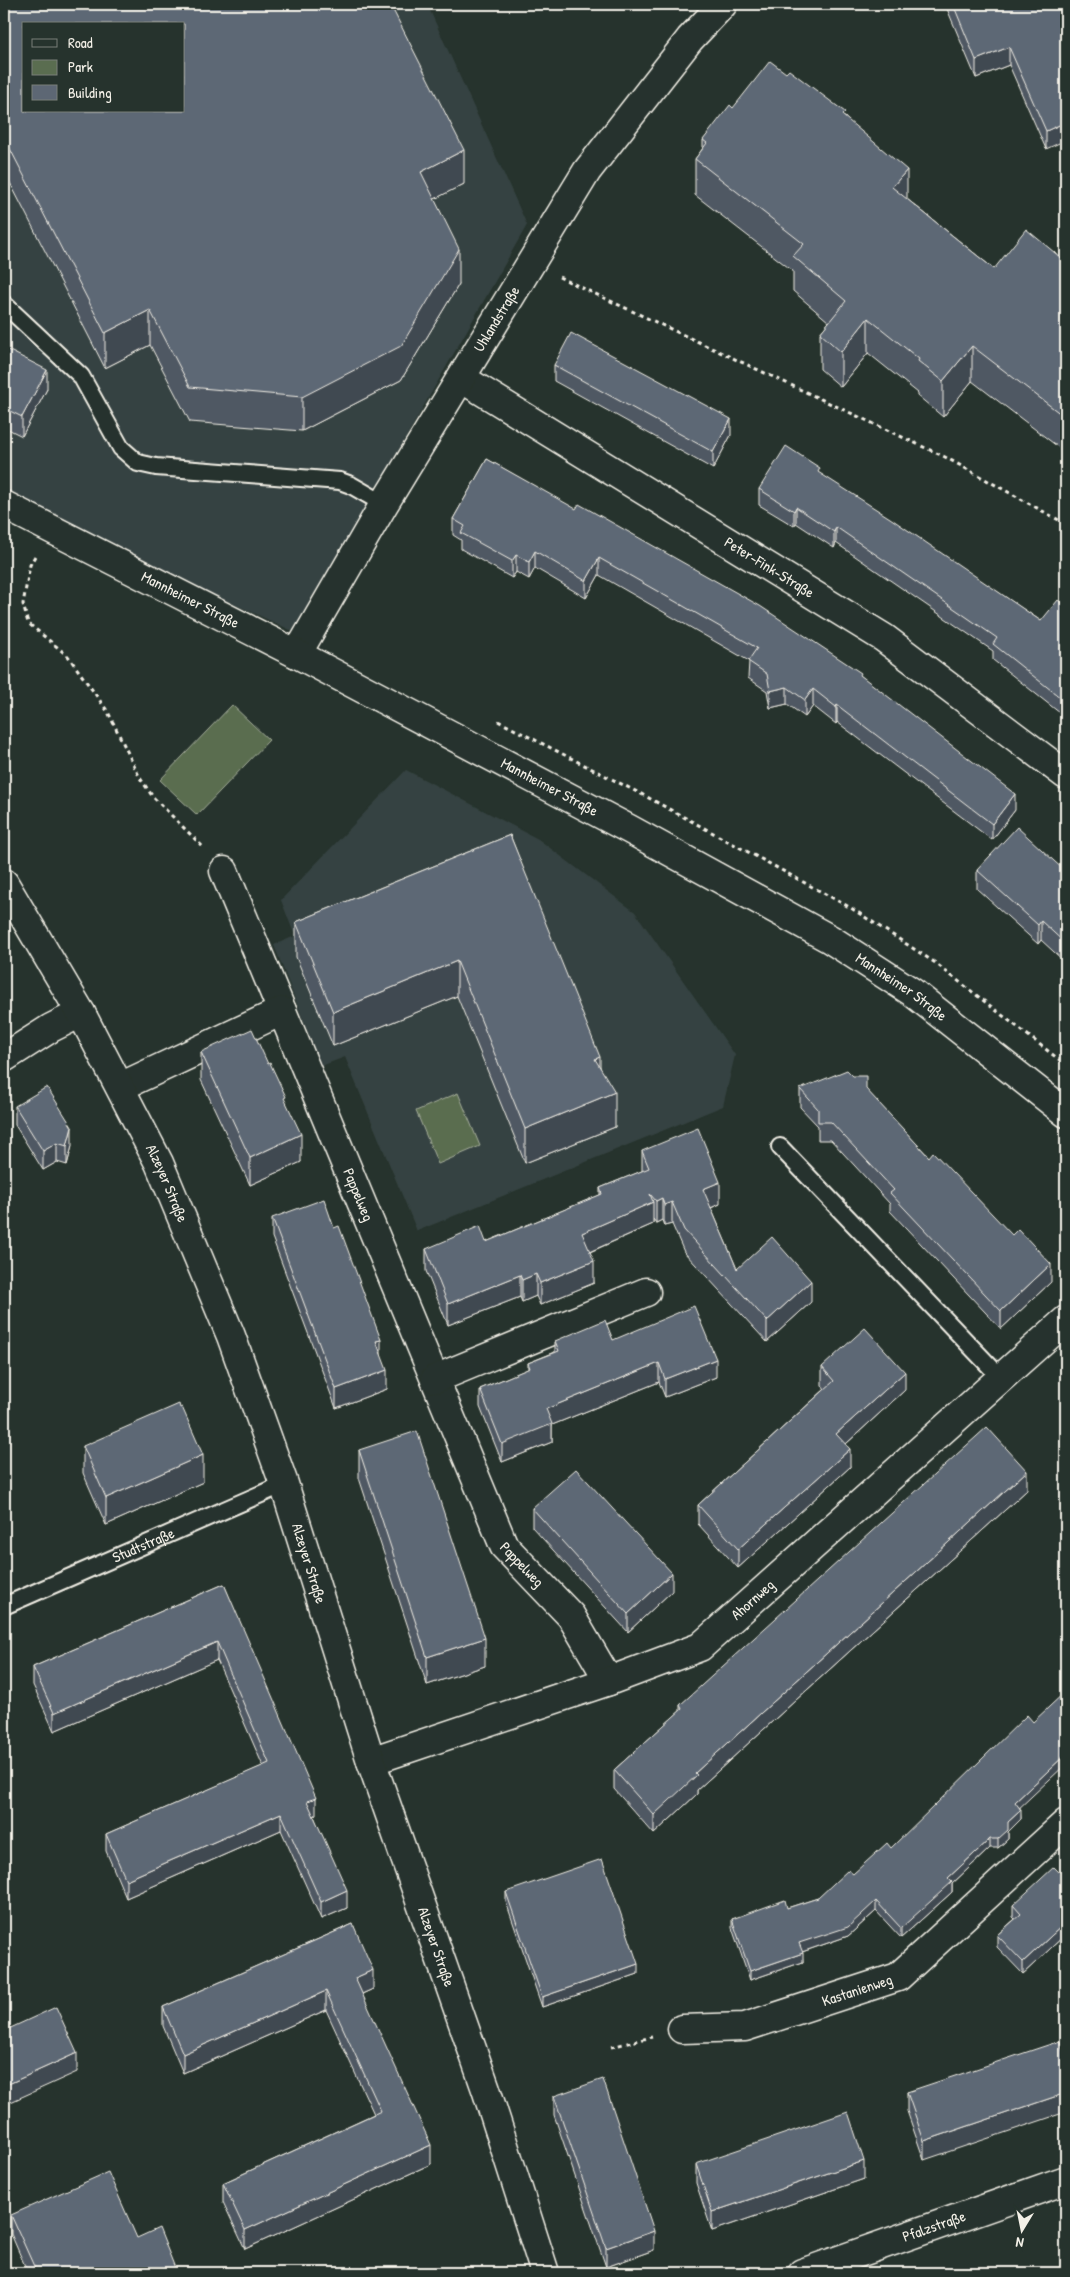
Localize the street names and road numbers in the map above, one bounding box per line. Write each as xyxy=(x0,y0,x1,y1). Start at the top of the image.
street label: Uhlandstraße xyxy=(468,282,524,356)
street label: Peter-Fink-Straße xyxy=(721,531,819,603)
street label: Mannheimer Straße xyxy=(138,566,243,633)
street label: Mannheimer Straße xyxy=(497,752,602,821)
street label: Mannheimer Straße xyxy=(852,947,952,1026)
street label: Alzeyer Straße xyxy=(141,1140,193,1225)
street label: Pappelweg xyxy=(338,1165,379,1225)
street label: Alzeyer Straße xyxy=(287,1521,332,1606)
street label: Studtstraße xyxy=(109,1522,177,1568)
street label: Pappelweg xyxy=(495,1537,549,1592)
street label: Ahornweg xyxy=(726,1574,779,1625)
street label: Alzeyer Straße xyxy=(413,1904,460,1989)
street label: Kastanienweg xyxy=(819,1968,895,2011)
street label: Pfalzstraße xyxy=(900,2205,968,2247)

